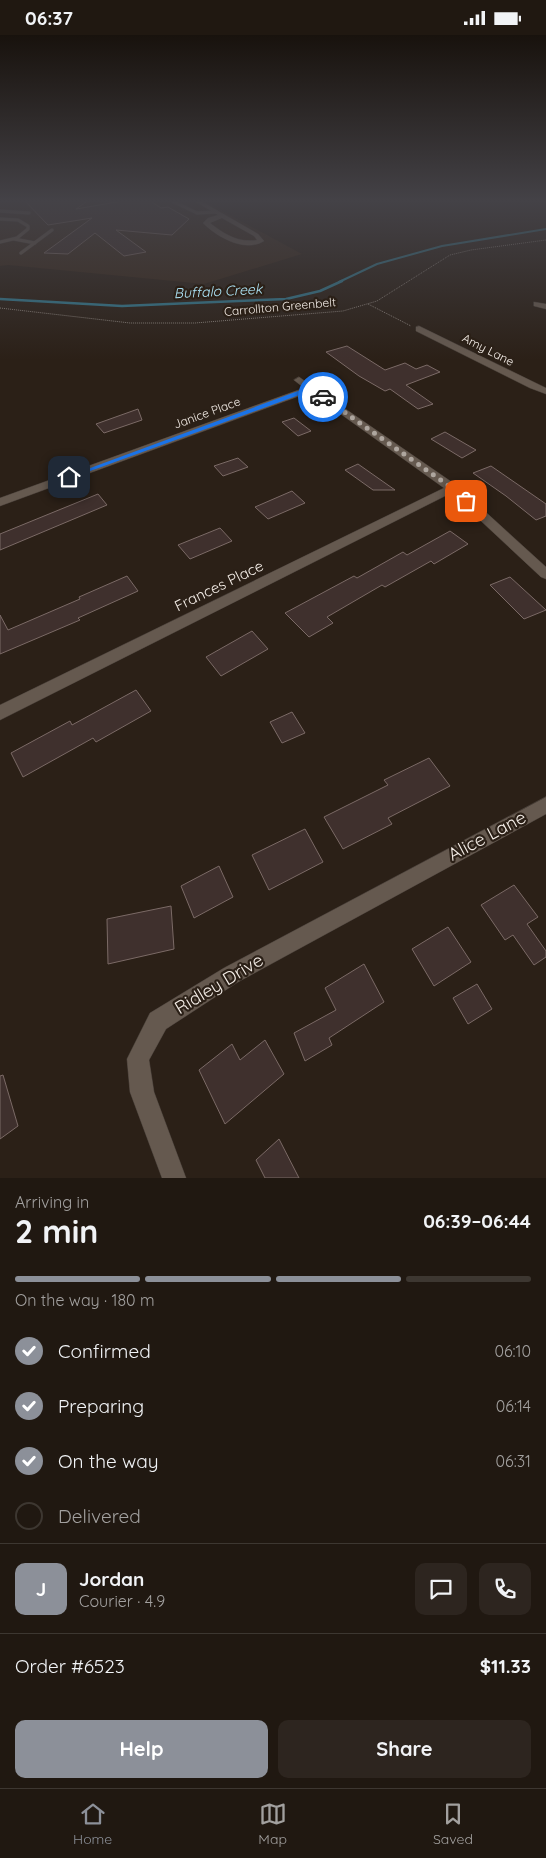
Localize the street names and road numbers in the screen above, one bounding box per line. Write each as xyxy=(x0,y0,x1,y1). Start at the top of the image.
street label: Carrollton Greenbelt xyxy=(223,294,337,319)
street label: Amy Lane xyxy=(460,330,517,369)
street label: Janice Place xyxy=(171,393,243,432)
street label: Frances Place xyxy=(171,556,266,615)
street label: Alice Lane xyxy=(444,805,530,866)
street label: Ridley Drive xyxy=(170,948,267,1019)

